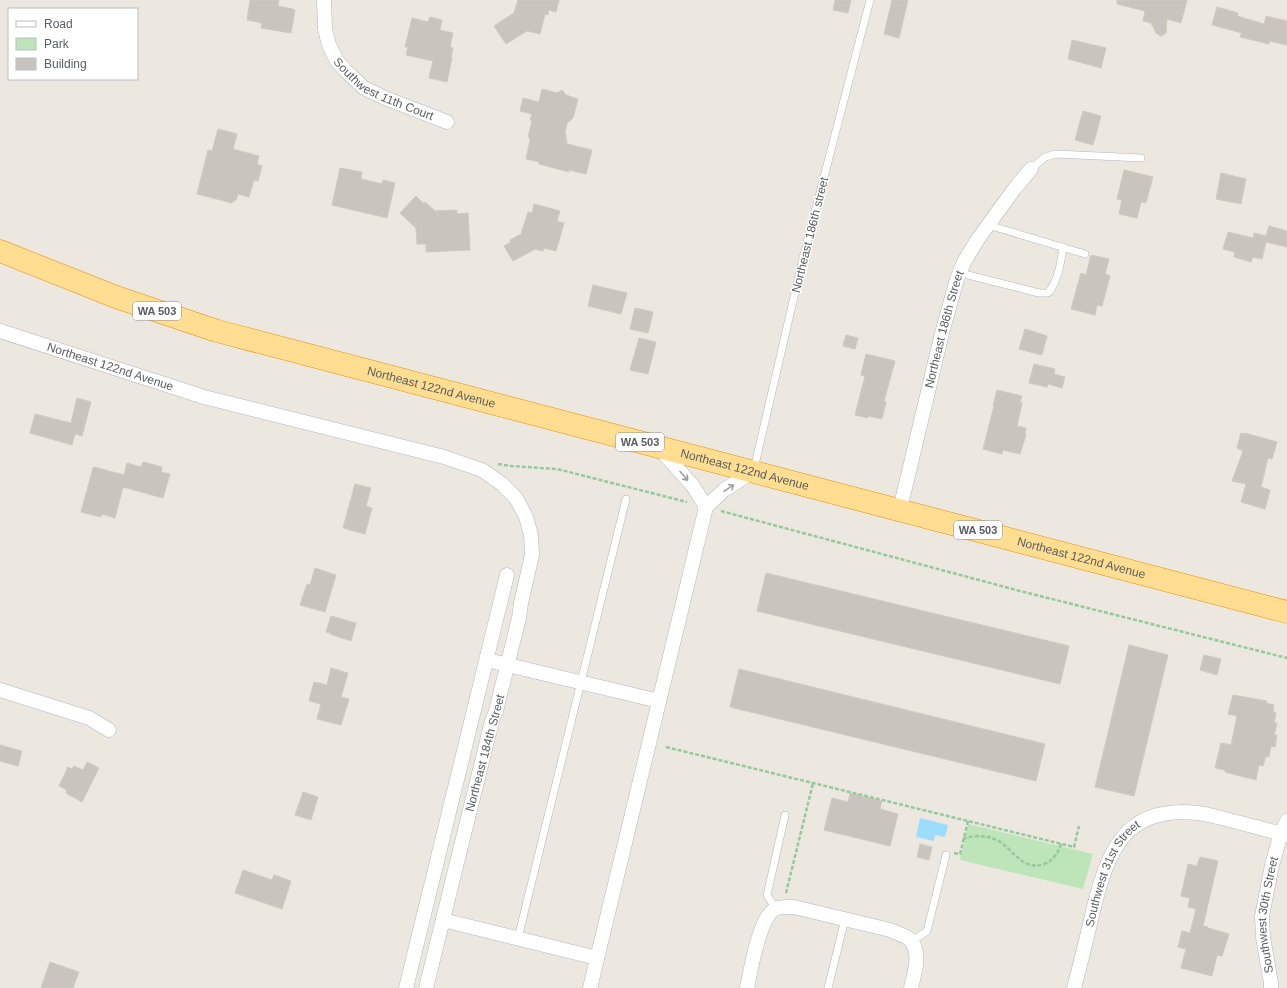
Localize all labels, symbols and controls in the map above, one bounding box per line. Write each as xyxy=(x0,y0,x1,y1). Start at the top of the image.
legend xyxy=(8,8,138,80)
text: Road xyxy=(44,17,73,31)
text: Park xyxy=(44,37,70,51)
street label: Southwest 11th Court xyxy=(331,55,436,123)
text: Building xyxy=(44,57,87,71)
street label: Northeast 186th street xyxy=(789,175,831,294)
street label: Northeast 186th Street xyxy=(922,268,967,390)
road number: WA 503 xyxy=(133,302,181,320)
street label: Northeast 122nd Avenue xyxy=(45,340,176,394)
street label: Northeast 122nd Avenue xyxy=(366,364,497,411)
road number: WA 503 xyxy=(616,433,664,451)
street label: Northeast 122nd Avenue xyxy=(679,446,811,493)
one-way arrow xyxy=(679,470,688,480)
one-way arrow xyxy=(723,484,734,492)
road number: WA 503 xyxy=(954,521,1002,539)
street label: Northeast 122nd Avenue xyxy=(1016,534,1147,582)
street label: Northeast 184th Street xyxy=(463,692,508,813)
street label: Southwest 31st Street xyxy=(1083,817,1143,928)
street label: Southwest 30th Street xyxy=(1255,854,1281,974)

